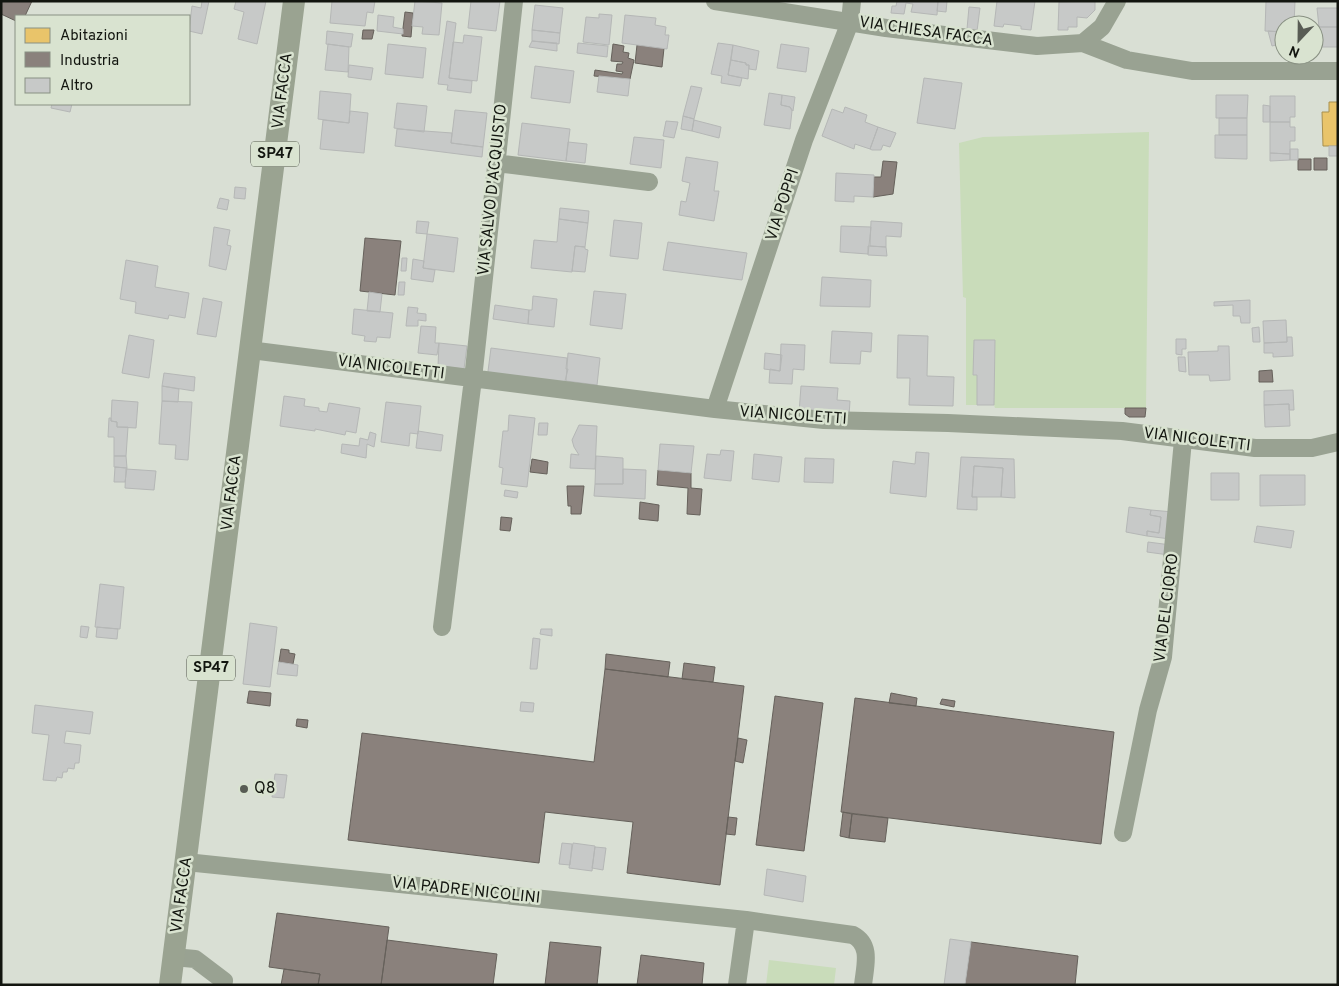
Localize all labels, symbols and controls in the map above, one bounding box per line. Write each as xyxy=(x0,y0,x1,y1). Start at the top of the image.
street label: VIA CHIESA FACCA xyxy=(858,13,994,51)
legend xyxy=(15,15,190,105)
north arrow xyxy=(1274,15,1324,65)
text: Abitazioni xyxy=(60,27,128,46)
text: N xyxy=(1287,41,1303,60)
text: Industria xyxy=(60,52,119,71)
street label: VIA FACCA xyxy=(268,52,298,130)
text: Altro xyxy=(60,77,93,96)
street label: VIA SALVO D'ACQUISTO xyxy=(474,103,512,277)
road number: SP47 xyxy=(251,142,299,166)
street label: VIA POPPI xyxy=(762,166,804,244)
street label: VIA NICOLETTI xyxy=(336,352,446,384)
street label: VIA NICOLETTI xyxy=(739,402,847,430)
street label: VIA NICOLETTI xyxy=(1142,424,1252,456)
street label: VIA FACCA xyxy=(217,454,247,532)
street label: VIA DEL CIORO xyxy=(1150,552,1184,664)
road number: SP47 xyxy=(187,656,235,680)
place label: Q8 xyxy=(254,779,275,799)
marker: Q8 xyxy=(238,783,250,795)
street label: VIA FACCA xyxy=(167,856,197,934)
street label: VIA PADRE NICOLINI xyxy=(391,873,541,909)

